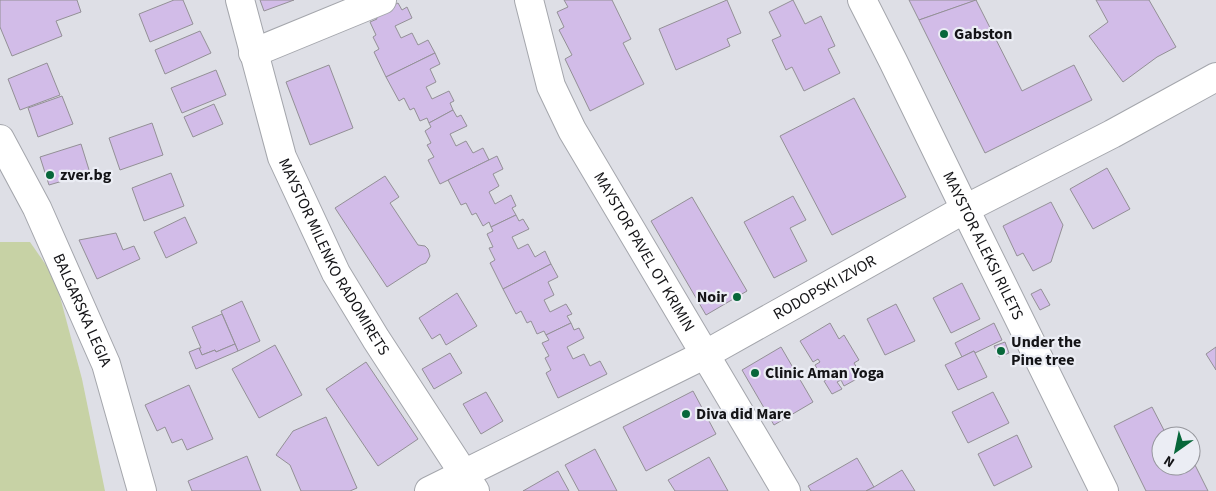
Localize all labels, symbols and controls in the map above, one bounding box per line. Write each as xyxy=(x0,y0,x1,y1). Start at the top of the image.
place label: Gabston xyxy=(954,23,1012,45)
marker: Gabston xyxy=(938,28,950,40)
street label: MAYSTOR MILENKO RADOMIRETS xyxy=(273,155,395,360)
place label: zver.bg xyxy=(60,164,112,186)
street label: MAYSTOR PAVEL OT KRIMIN xyxy=(588,168,700,336)
street label: MAYSTOR ALEKSI RILETS xyxy=(937,168,1029,324)
marker: zver.bg xyxy=(44,169,56,181)
street label: BALGARSKA LEGIA xyxy=(48,250,117,370)
street label: RODOPSKI IZVOR xyxy=(769,250,880,325)
place label: Noir xyxy=(697,286,728,308)
marker: Noir xyxy=(731,291,743,303)
place label: Under the Pine tree xyxy=(1011,331,1081,371)
marker: Under the Pine tree xyxy=(995,345,1007,357)
place label: Clinic Aman Yoga xyxy=(765,362,884,384)
marker: Clinic Aman Yoga xyxy=(749,367,761,379)
place label: Diva did Mare xyxy=(696,403,791,425)
marker: Diva did Mare xyxy=(680,408,692,420)
north arrow xyxy=(1151,426,1201,476)
text: N xyxy=(1160,450,1179,472)

